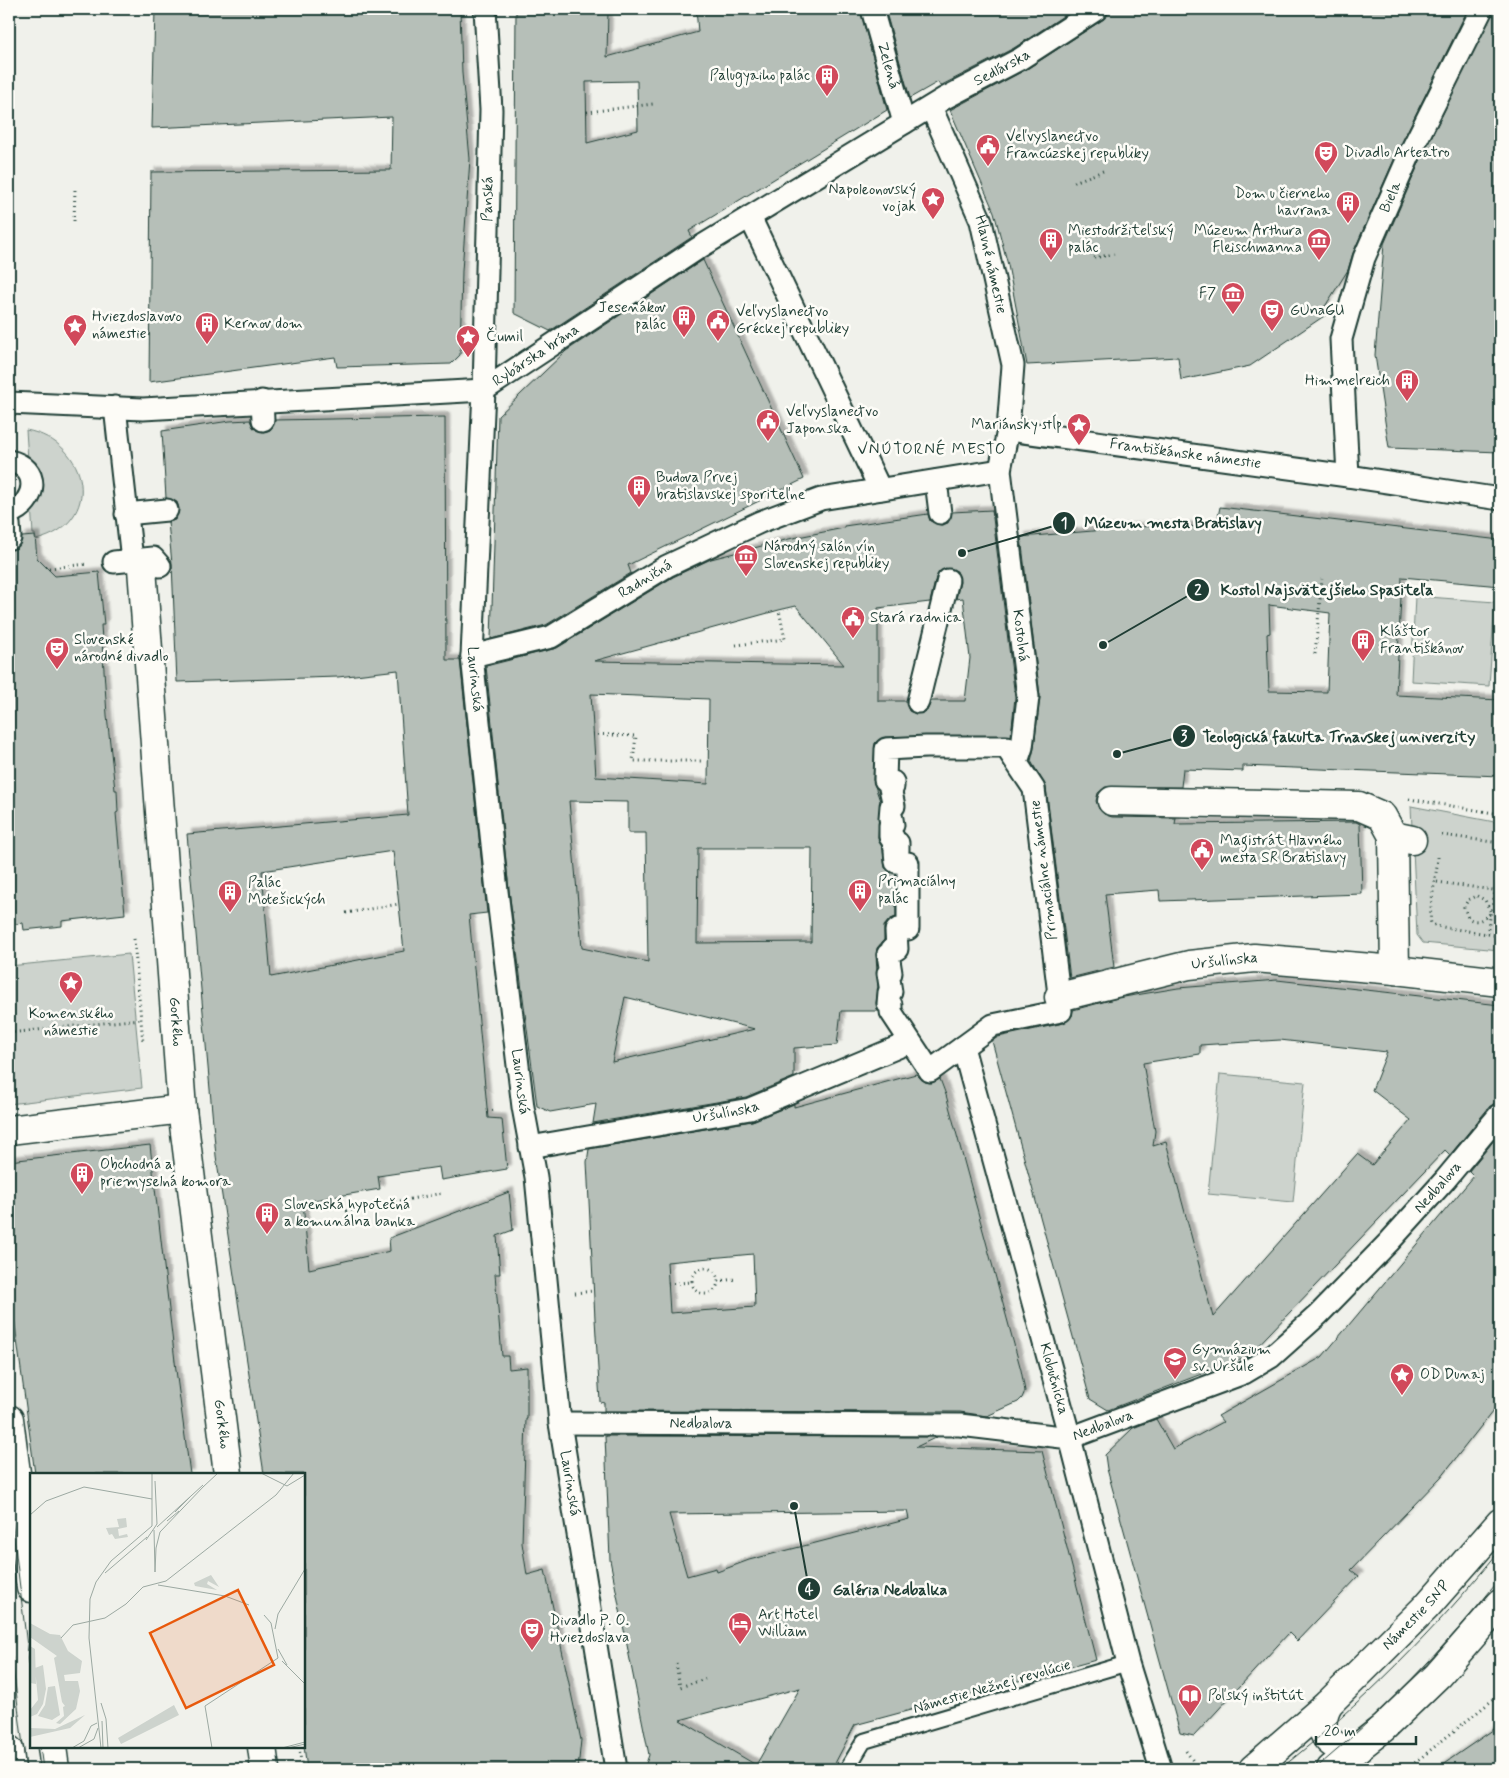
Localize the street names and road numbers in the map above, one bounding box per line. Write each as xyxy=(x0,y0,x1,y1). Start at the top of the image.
street label: Zelená xyxy=(872,40,904,92)
street label: Sedlárska xyxy=(970,45,1035,91)
street label: Panská xyxy=(478,176,498,222)
street label: Biela xyxy=(1375,177,1407,216)
street label: Hlavné námestie xyxy=(970,212,1011,316)
street label: Rybárska brána xyxy=(489,320,583,392)
street label: Františkánske námestie xyxy=(1108,434,1263,474)
street label: Radničná xyxy=(615,555,676,603)
street label: Kostolná xyxy=(1007,608,1034,663)
street label: Laurinská xyxy=(462,646,488,713)
street label: Primaciálne námestie xyxy=(1025,798,1063,941)
street label: Uršulínska xyxy=(1190,948,1260,975)
street label: Gorkého xyxy=(164,996,187,1047)
street label: Laurinská xyxy=(506,1048,534,1116)
street label: Uršulínska xyxy=(691,1096,763,1129)
street label: Nedbalova xyxy=(1410,1157,1466,1218)
street label: Klobučnícka xyxy=(1034,1341,1073,1417)
street label: Gorkého xyxy=(209,1398,235,1450)
street label: Nedbalova xyxy=(1070,1405,1136,1446)
street label: Nedbalova xyxy=(669,1414,733,1434)
street label: Laurinská xyxy=(555,1449,585,1518)
street label: Námestie SNP xyxy=(1378,1577,1455,1655)
street label: Námestie Nežnej revolúcie xyxy=(911,1655,1073,1719)

